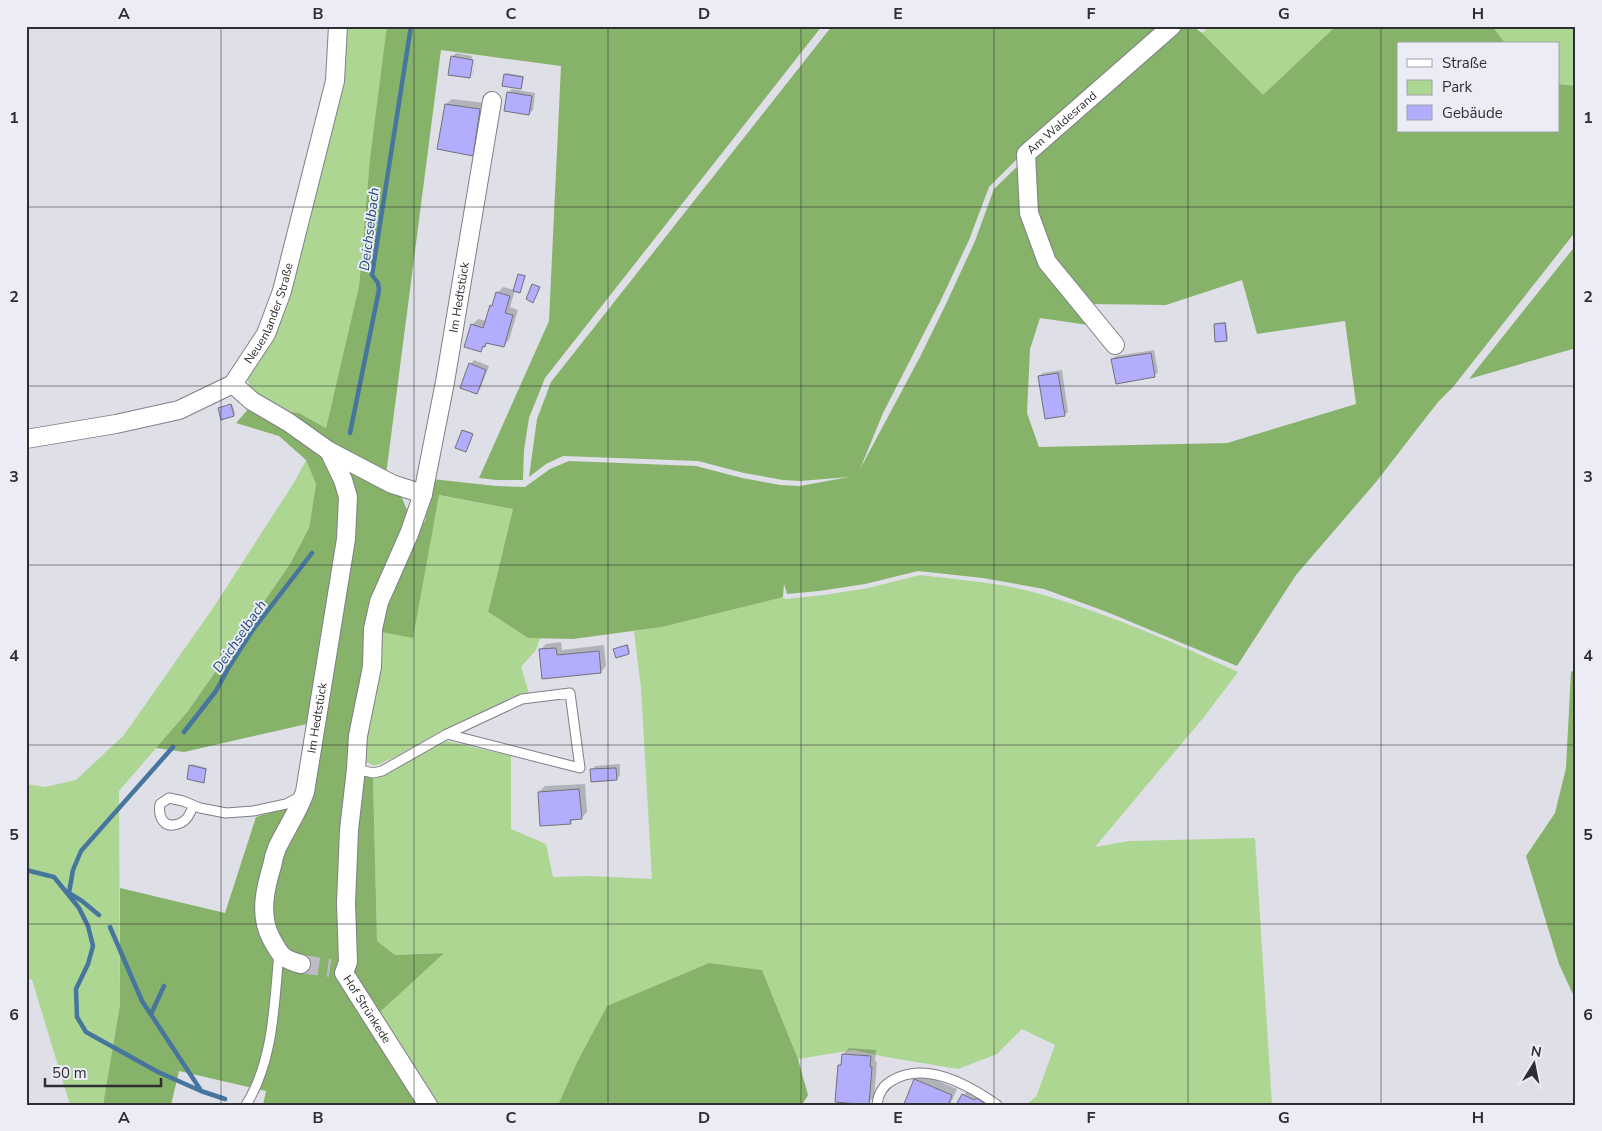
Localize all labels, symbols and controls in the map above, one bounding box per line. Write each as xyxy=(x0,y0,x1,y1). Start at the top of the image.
text: A xyxy=(118,3,130,25)
text: B xyxy=(312,3,324,25)
text: C xyxy=(506,3,517,25)
text: D xyxy=(698,3,710,25)
text: E xyxy=(893,3,903,25)
text: F xyxy=(1087,3,1096,25)
text: G xyxy=(1278,3,1290,25)
text: H xyxy=(1472,3,1484,25)
legend xyxy=(1397,42,1560,132)
text: Straße xyxy=(1442,53,1487,73)
text: Park xyxy=(1442,77,1472,97)
street label: Am Waldesrand xyxy=(1023,88,1100,158)
text: Gebäude xyxy=(1442,103,1503,123)
text: 1 xyxy=(9,107,19,129)
text: 1 xyxy=(1583,107,1593,129)
water label: Deichselbach xyxy=(355,186,384,272)
street label: Im Hedtstück xyxy=(445,260,473,334)
street label: Neuenlander Straße xyxy=(241,261,297,367)
text: 2 xyxy=(9,286,19,308)
text: 2 xyxy=(1583,286,1593,308)
text: 3 xyxy=(9,466,19,488)
text: 3 xyxy=(1583,466,1593,488)
water label: Deichselbach xyxy=(208,596,271,676)
text: 4 xyxy=(9,645,19,667)
text: 4 xyxy=(1583,645,1593,667)
street label: Im Hedtstück xyxy=(303,680,331,754)
text: 5 xyxy=(9,824,19,846)
text: 5 xyxy=(1583,824,1593,846)
street label: Hof Strünkede xyxy=(339,972,395,1046)
text: 6 xyxy=(9,1004,19,1026)
text: 6 xyxy=(1583,1004,1593,1026)
north arrow xyxy=(1510,1038,1560,1088)
text: N xyxy=(1529,1041,1543,1062)
scale bar xyxy=(45,1056,161,1088)
text: 50 m xyxy=(52,1063,87,1083)
text: A xyxy=(118,1107,130,1129)
text: B xyxy=(312,1107,324,1129)
text: C xyxy=(506,1107,517,1129)
text: D xyxy=(698,1107,710,1129)
text: E xyxy=(893,1107,903,1129)
text: F xyxy=(1087,1107,1096,1129)
text: G xyxy=(1278,1107,1290,1129)
text: H xyxy=(1472,1107,1484,1129)

